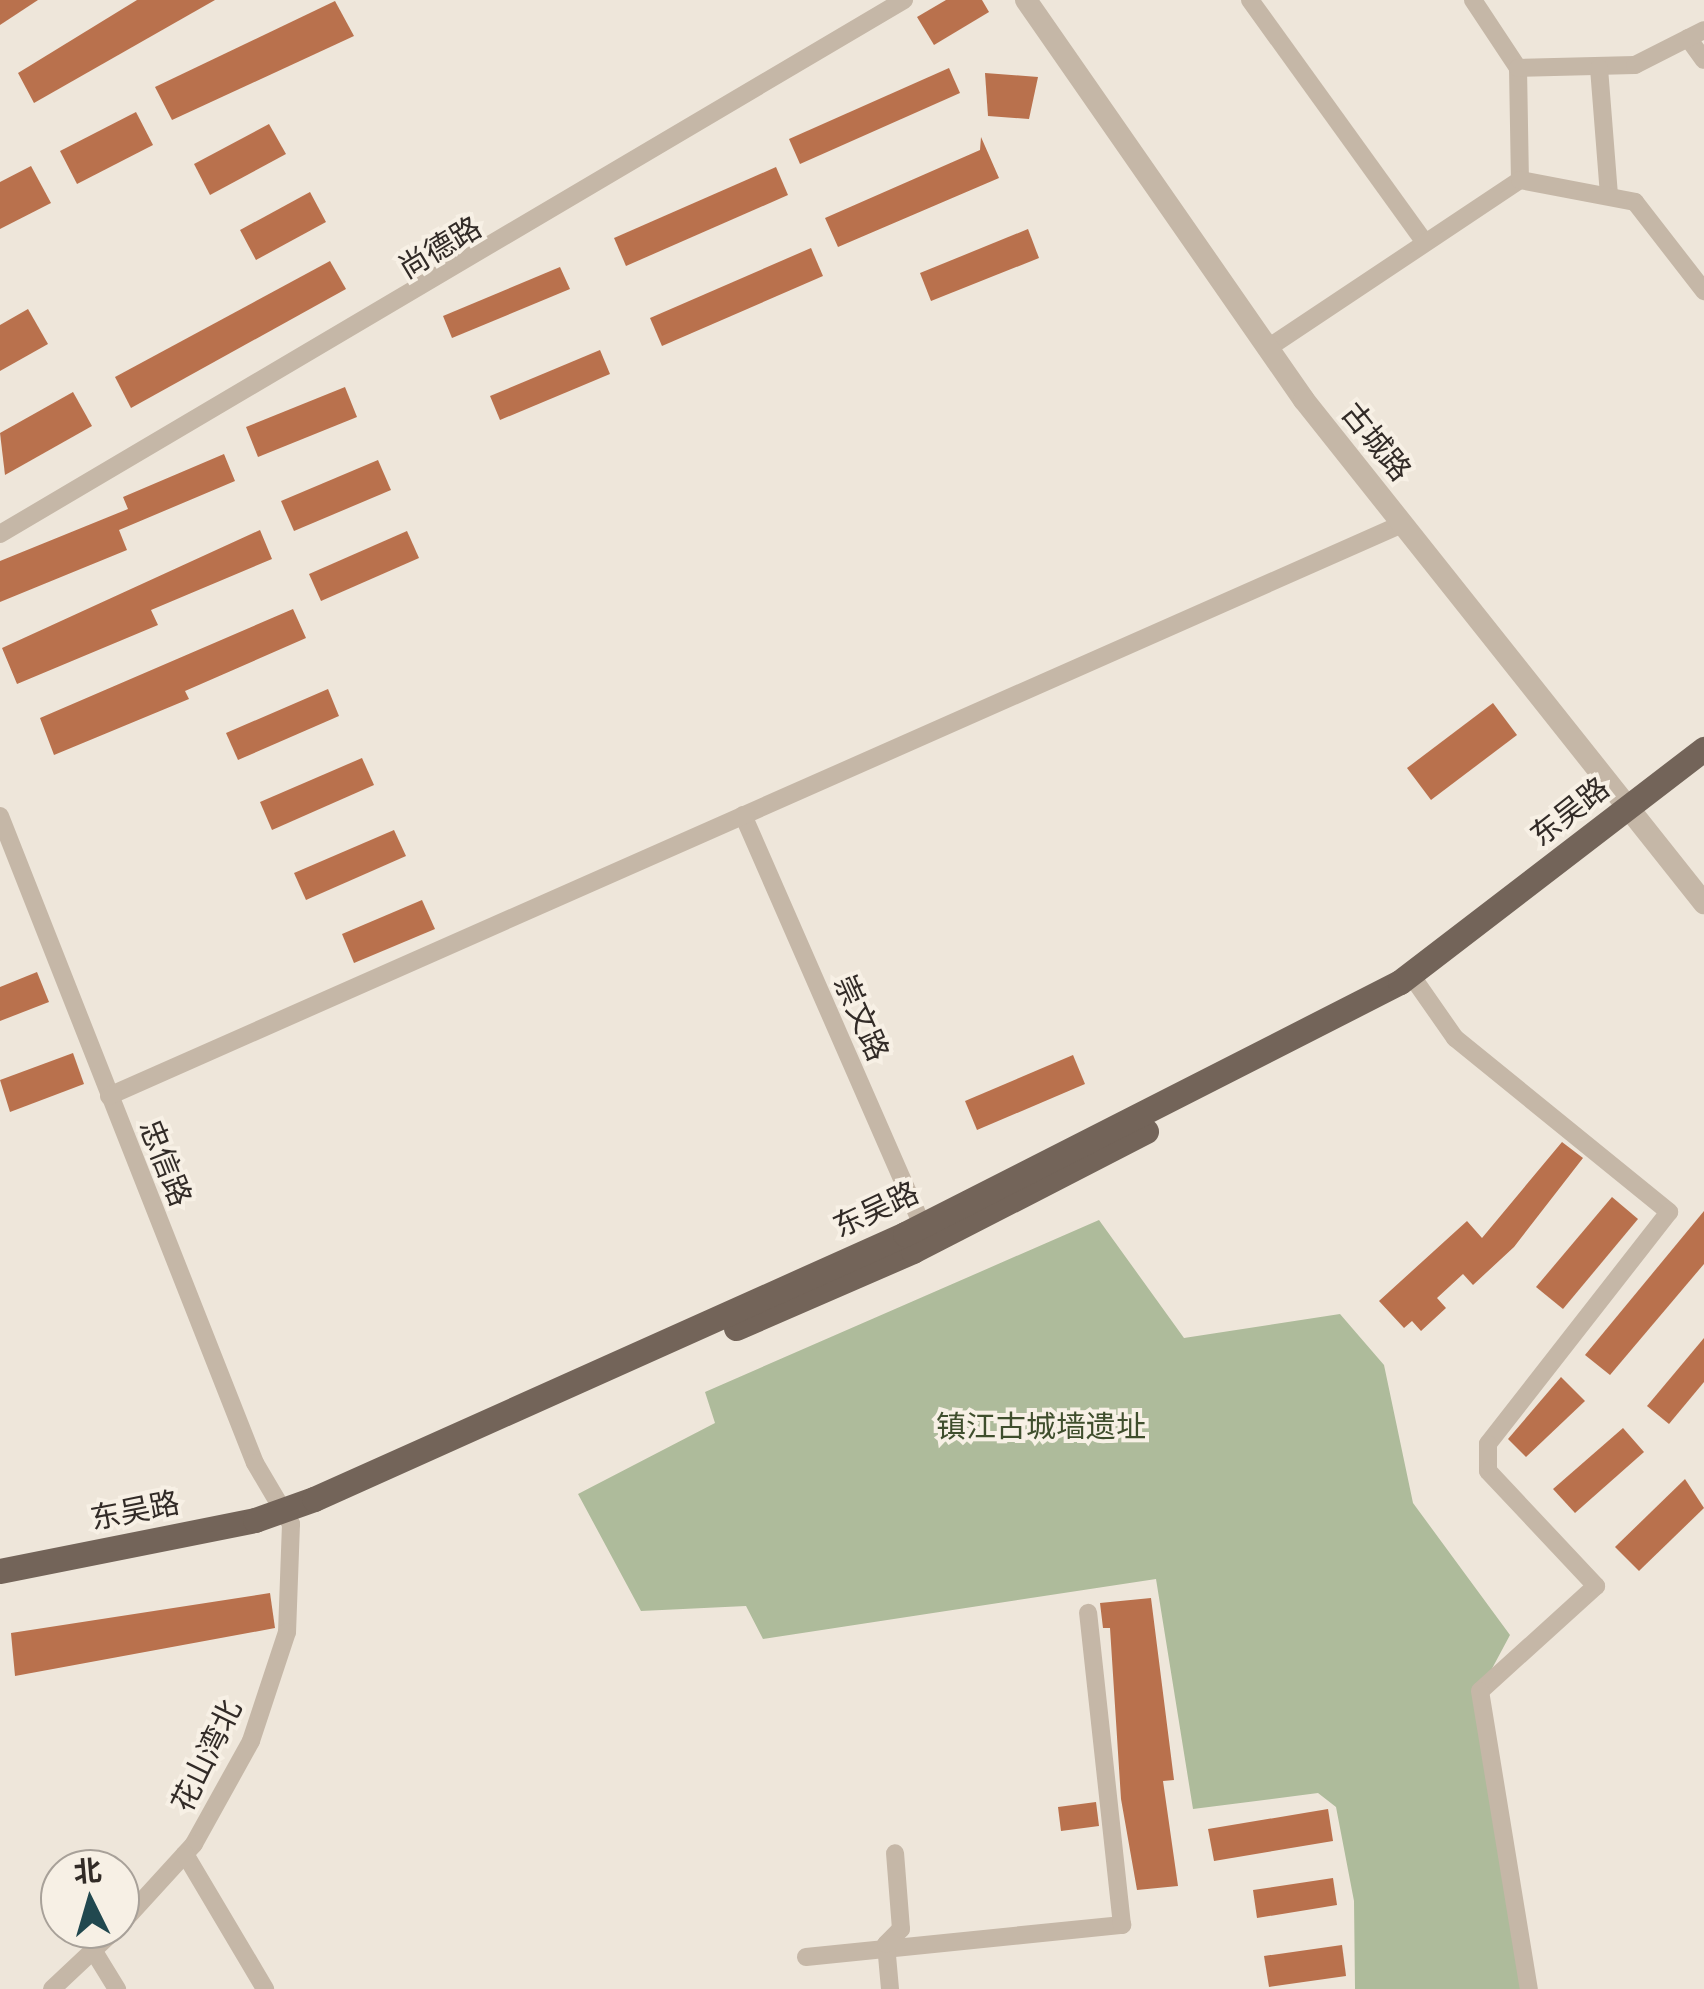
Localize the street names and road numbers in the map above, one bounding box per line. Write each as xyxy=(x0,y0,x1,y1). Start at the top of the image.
street label: 尚德路 xyxy=(392,209,488,287)
street label: 古城路 xyxy=(1334,396,1418,488)
street label: 东吴路 xyxy=(1523,770,1617,854)
street label: 崇文路 xyxy=(826,970,896,1066)
street label: 忠信路 xyxy=(131,1115,199,1211)
street label: 东吴路 xyxy=(828,1175,924,1245)
street label: 东吴路 xyxy=(87,1485,183,1537)
street label: 花山湾北 xyxy=(165,1694,249,1818)

